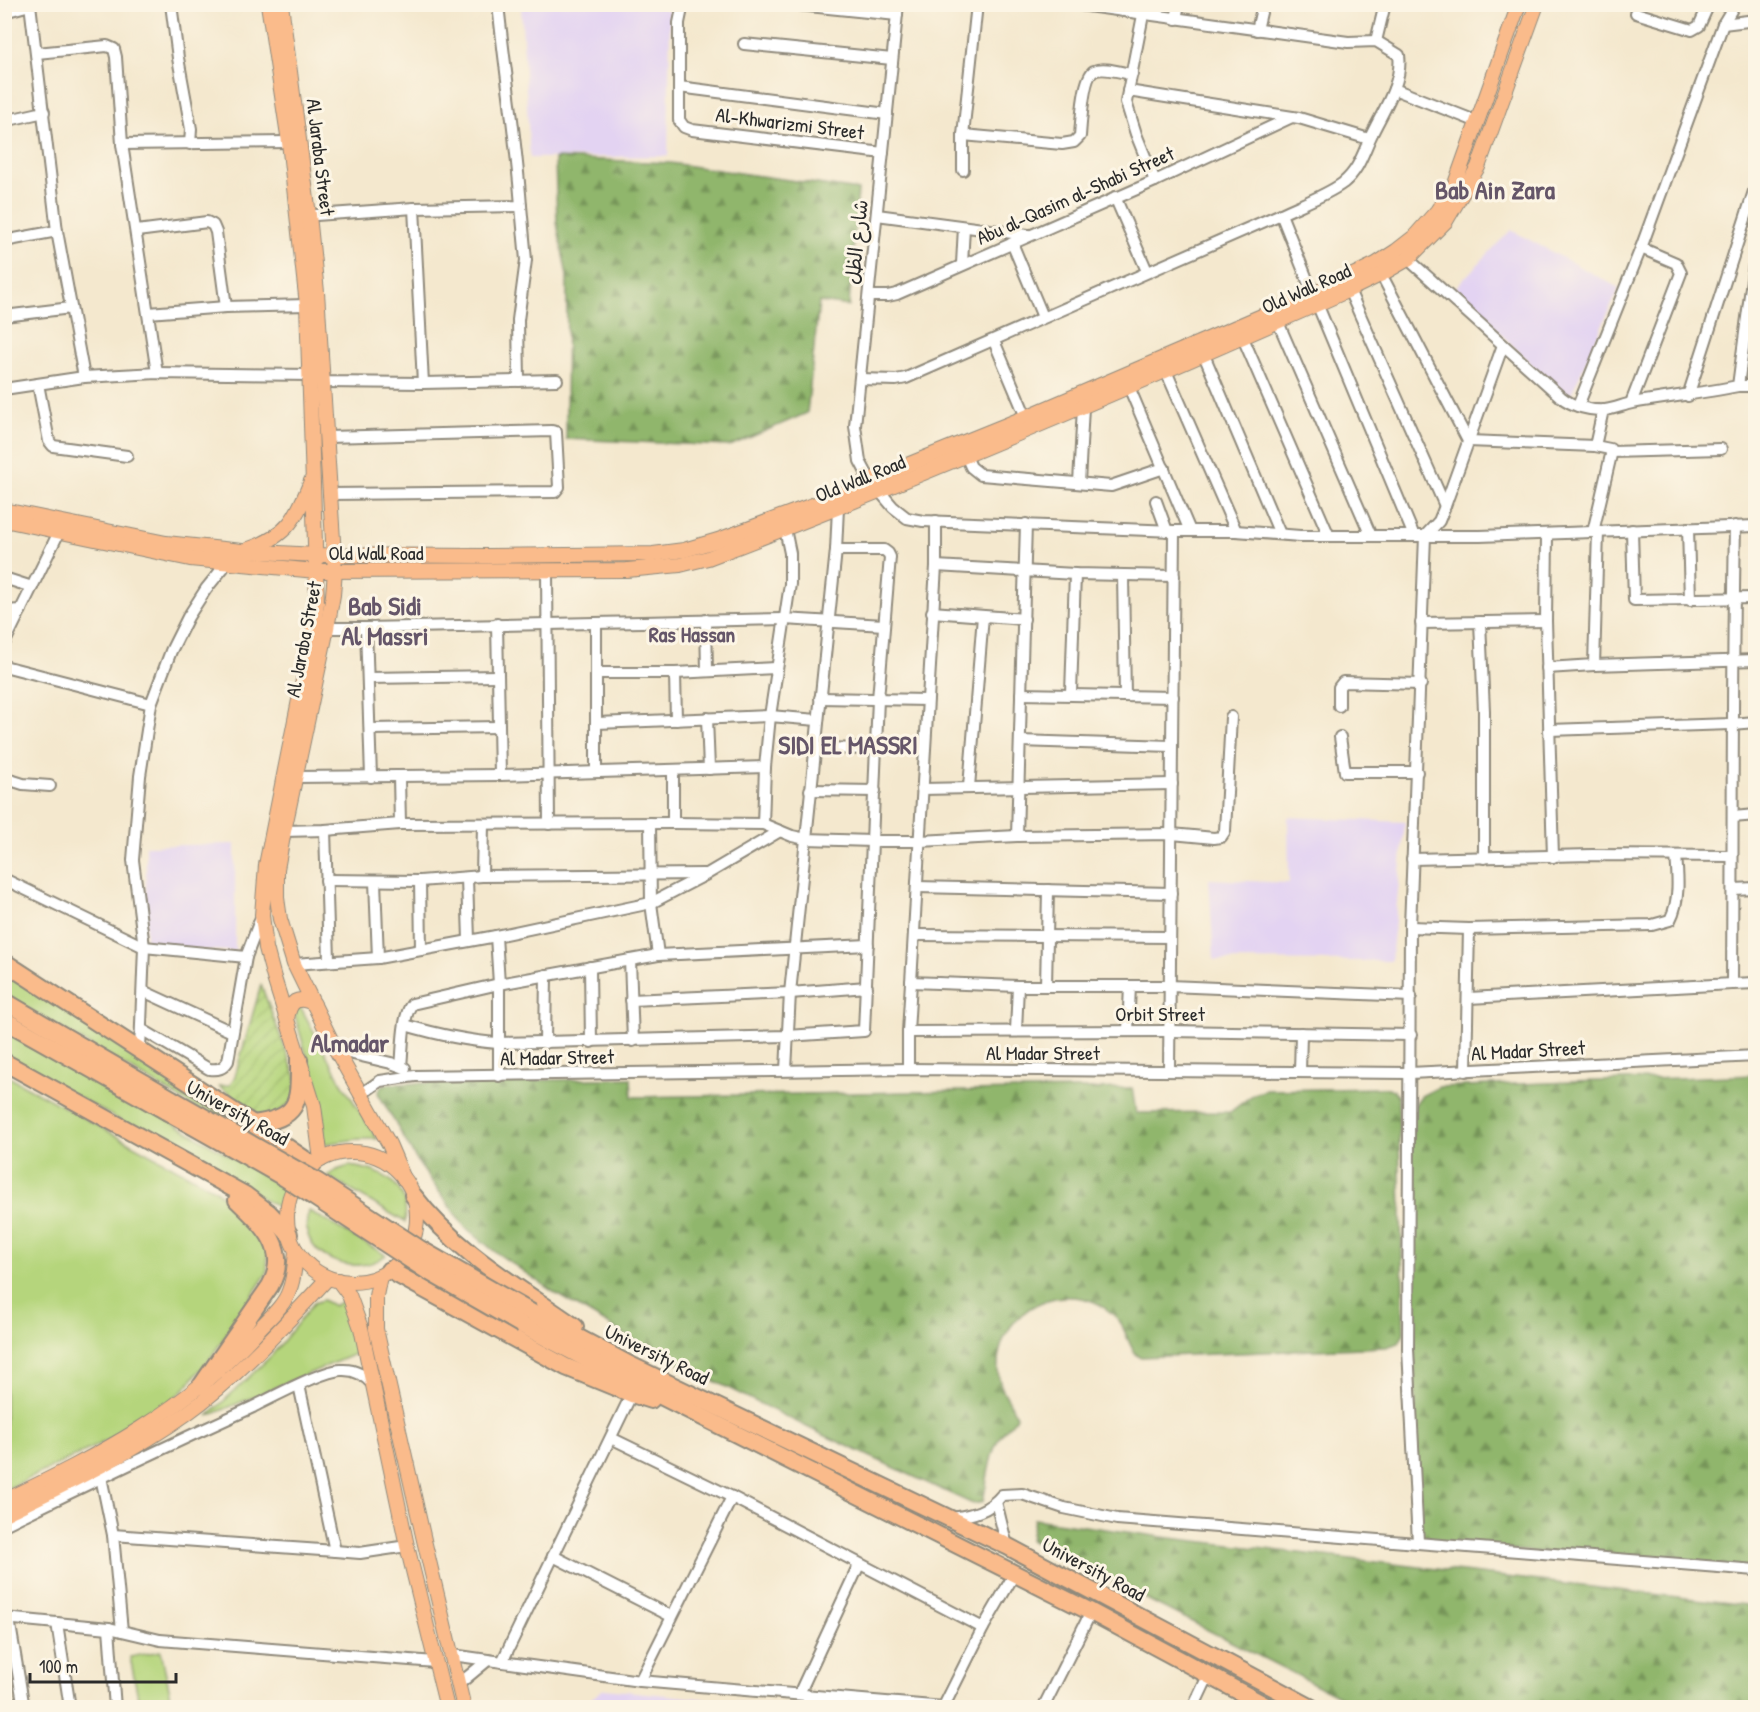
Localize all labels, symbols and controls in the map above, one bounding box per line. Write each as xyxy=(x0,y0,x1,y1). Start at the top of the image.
street label: Al Jaraba Street xyxy=(300,97,342,218)
street label: Al-Khwarizmi Street xyxy=(714,101,867,146)
street label: Abu al-Qasim al-Shabi Street xyxy=(972,139,1179,251)
district label: Bab Ain Zara xyxy=(1435,172,1556,207)
street label: شارع الظل xyxy=(838,198,875,286)
street label: Old Wall Road xyxy=(1257,256,1355,320)
street label: Old Wall Road xyxy=(811,448,909,508)
street label: Old Wall Road xyxy=(329,539,424,566)
street label: Al Jaraba Street xyxy=(279,578,328,699)
district label: Bab Sidi Al Massri xyxy=(341,588,429,653)
district label: Ras Hassan xyxy=(649,619,735,649)
district label: SIDI EL MASSRI xyxy=(778,727,918,762)
street label: Orbit Street xyxy=(1115,1000,1206,1027)
district label: Almadar xyxy=(311,1025,390,1060)
street label: Al Madar Street xyxy=(1470,1033,1587,1066)
street label: Al Madar Street xyxy=(986,1039,1101,1066)
street label: Al Madar Street xyxy=(500,1042,615,1071)
street label: University Road xyxy=(182,1073,294,1151)
street label: University Road xyxy=(600,1317,714,1391)
street label: University Road xyxy=(1038,1531,1150,1608)
scale bar xyxy=(30,1646,176,1684)
text: 100 m xyxy=(39,1654,78,1679)

